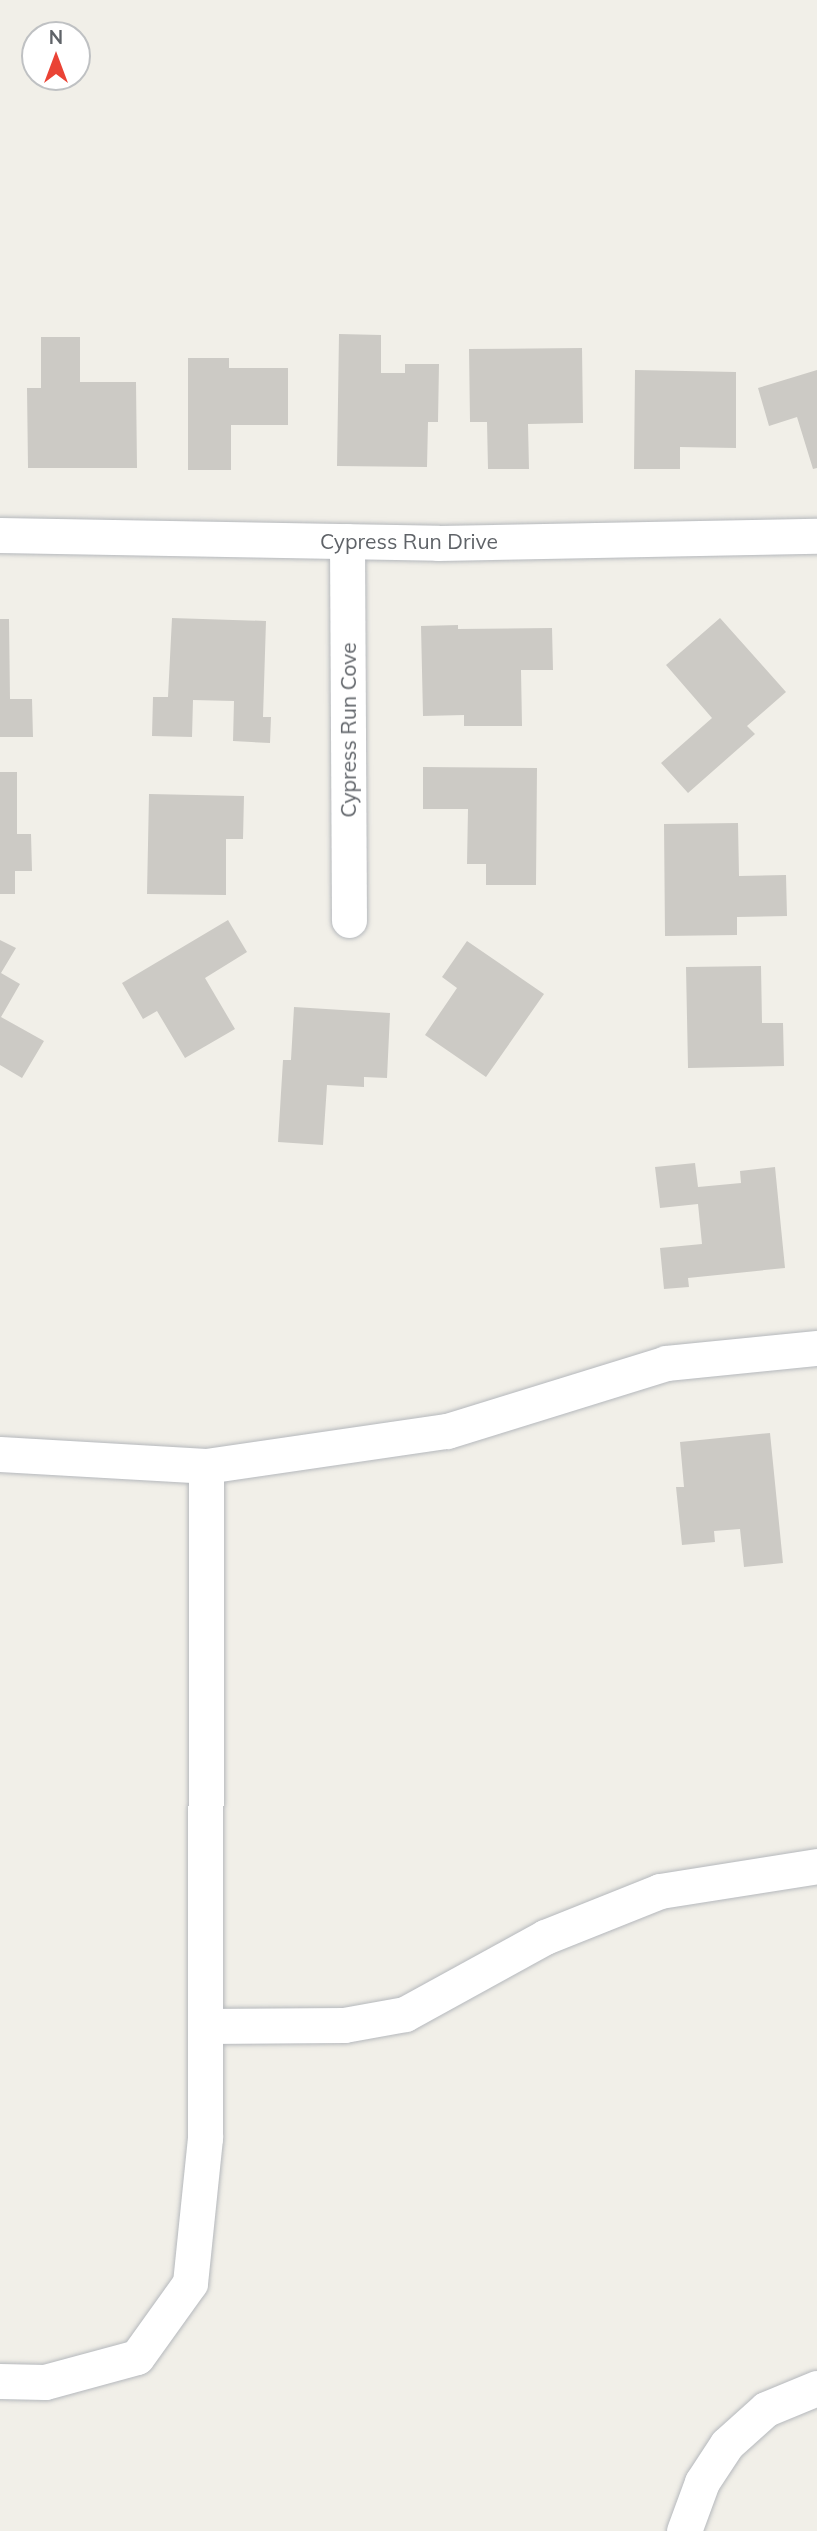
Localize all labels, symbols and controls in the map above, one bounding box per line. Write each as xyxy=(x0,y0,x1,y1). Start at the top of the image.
north arrow xyxy=(21,21,91,91)
text: N xyxy=(49,25,63,49)
street label: Cypress Run Drive xyxy=(320,528,498,554)
street label: Cypress Run Cove xyxy=(335,642,361,818)

